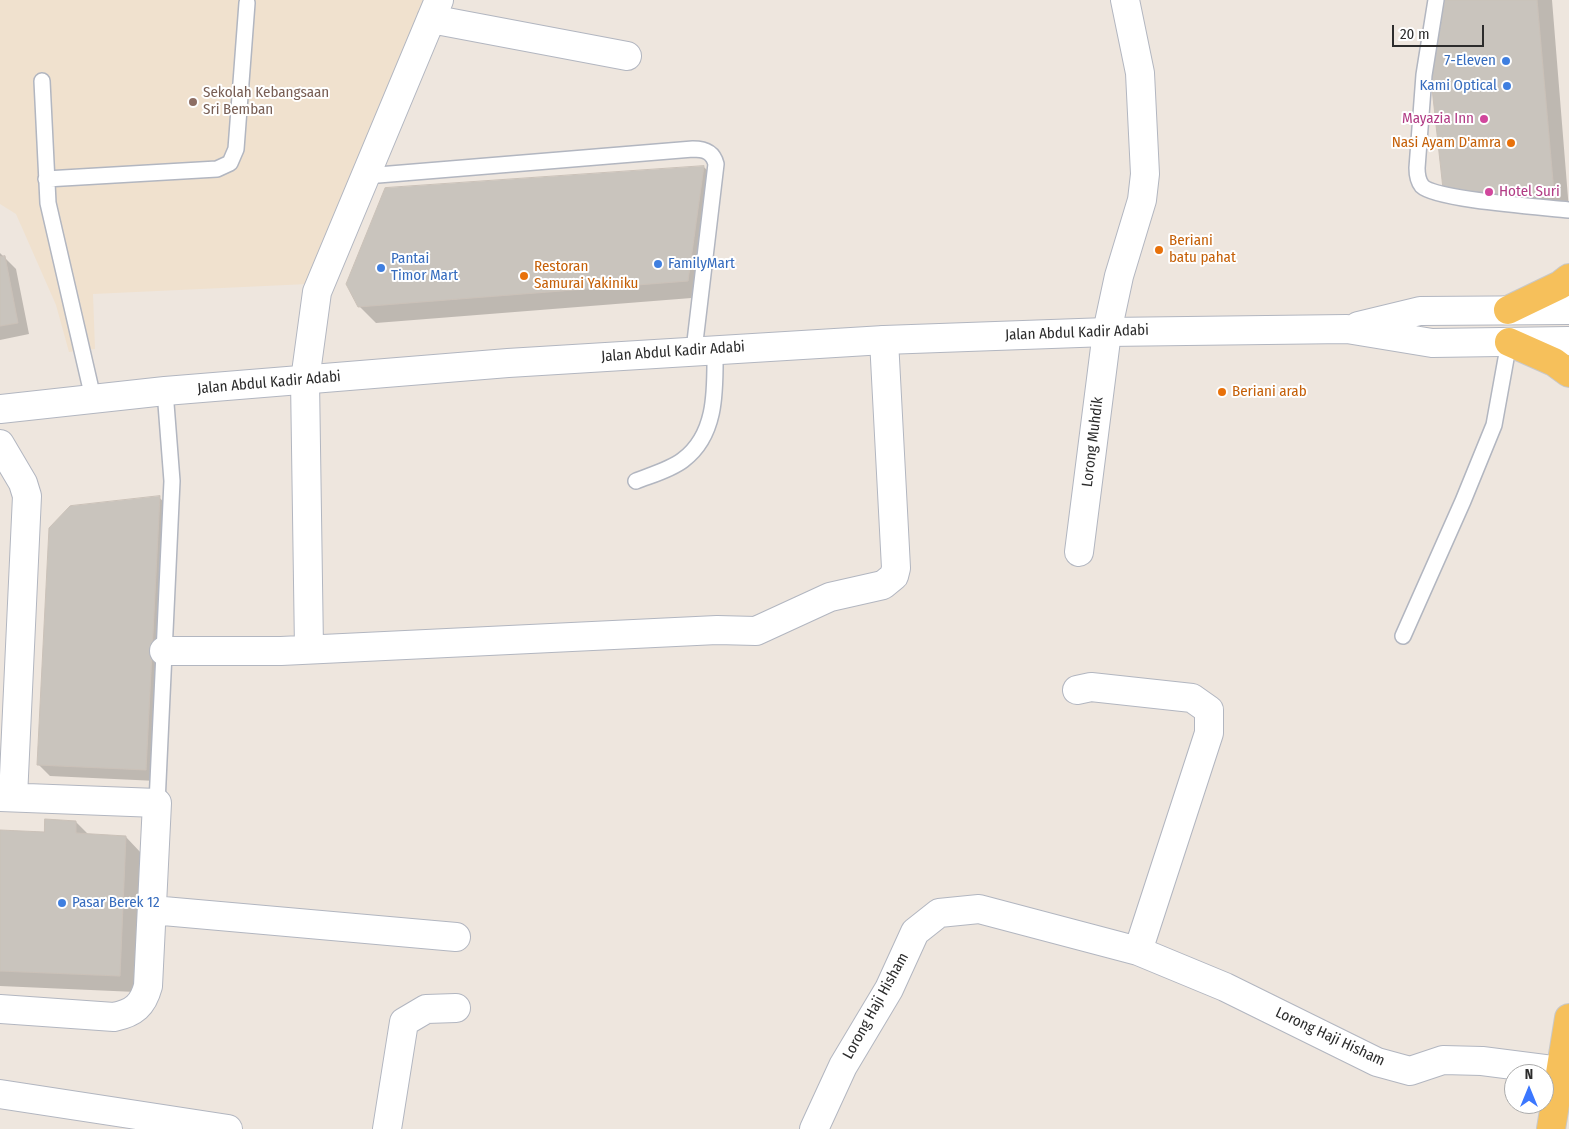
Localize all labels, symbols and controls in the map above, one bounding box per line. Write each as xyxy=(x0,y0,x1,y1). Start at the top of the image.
scale bar xyxy=(1394,15,1486,47)
text: 20 m xyxy=(1400,25,1430,43)
place label: 7-Eleven xyxy=(1444,52,1496,70)
marker: 7-Eleven xyxy=(1500,55,1512,67)
place label: Kami Optical xyxy=(1419,77,1497,95)
marker: Kami Optical xyxy=(1501,80,1513,92)
place label: Sekolah Kebangsaan Sri Bemban xyxy=(203,84,329,119)
marker: Sekolah Kebangsaan Sri Bemban xyxy=(187,96,199,108)
place label: Mayazia Inn xyxy=(1402,110,1474,128)
marker: Mayazia Inn xyxy=(1478,113,1490,125)
place label: Nasi Ayam D'amra xyxy=(1392,134,1501,152)
marker: Nasi Ayam D'amra xyxy=(1505,137,1517,149)
place label: Hotel Suri xyxy=(1499,183,1560,201)
marker: Hotel Suri xyxy=(1483,186,1495,198)
place label: Beriani batu pahat xyxy=(1169,232,1236,267)
marker: Beriani batu pahat xyxy=(1153,244,1165,256)
place label: Pantai Timor Mart xyxy=(391,250,458,285)
place label: FamilyMart xyxy=(668,255,735,273)
place label: Restoran Samurai Yakiniku xyxy=(534,258,638,293)
marker: FamilyMart xyxy=(652,258,664,270)
marker: Pantai Timor Mart xyxy=(375,262,387,274)
marker: Restoran Samurai Yakiniku xyxy=(518,270,530,282)
street label: Jalan Abdul Kadir Adabi xyxy=(1005,321,1149,345)
street label: Jalan Abdul Kadir Adabi xyxy=(601,338,745,366)
street label: Jalan Abdul Kadir Adabi xyxy=(196,368,342,398)
place label: Beriani arab xyxy=(1232,383,1307,401)
marker: Beriani arab xyxy=(1216,386,1228,398)
street label: Lorong Muhdik xyxy=(1079,396,1107,488)
place label: Pasar Berek 12 xyxy=(72,894,160,912)
marker: Pasar Berek 12 xyxy=(56,897,68,909)
street label: Lorong Haji Hisham xyxy=(839,950,913,1062)
street label: Lorong Haji Hisham xyxy=(1272,1004,1388,1070)
north arrow xyxy=(1504,1064,1554,1114)
text: N xyxy=(1525,1066,1533,1083)

